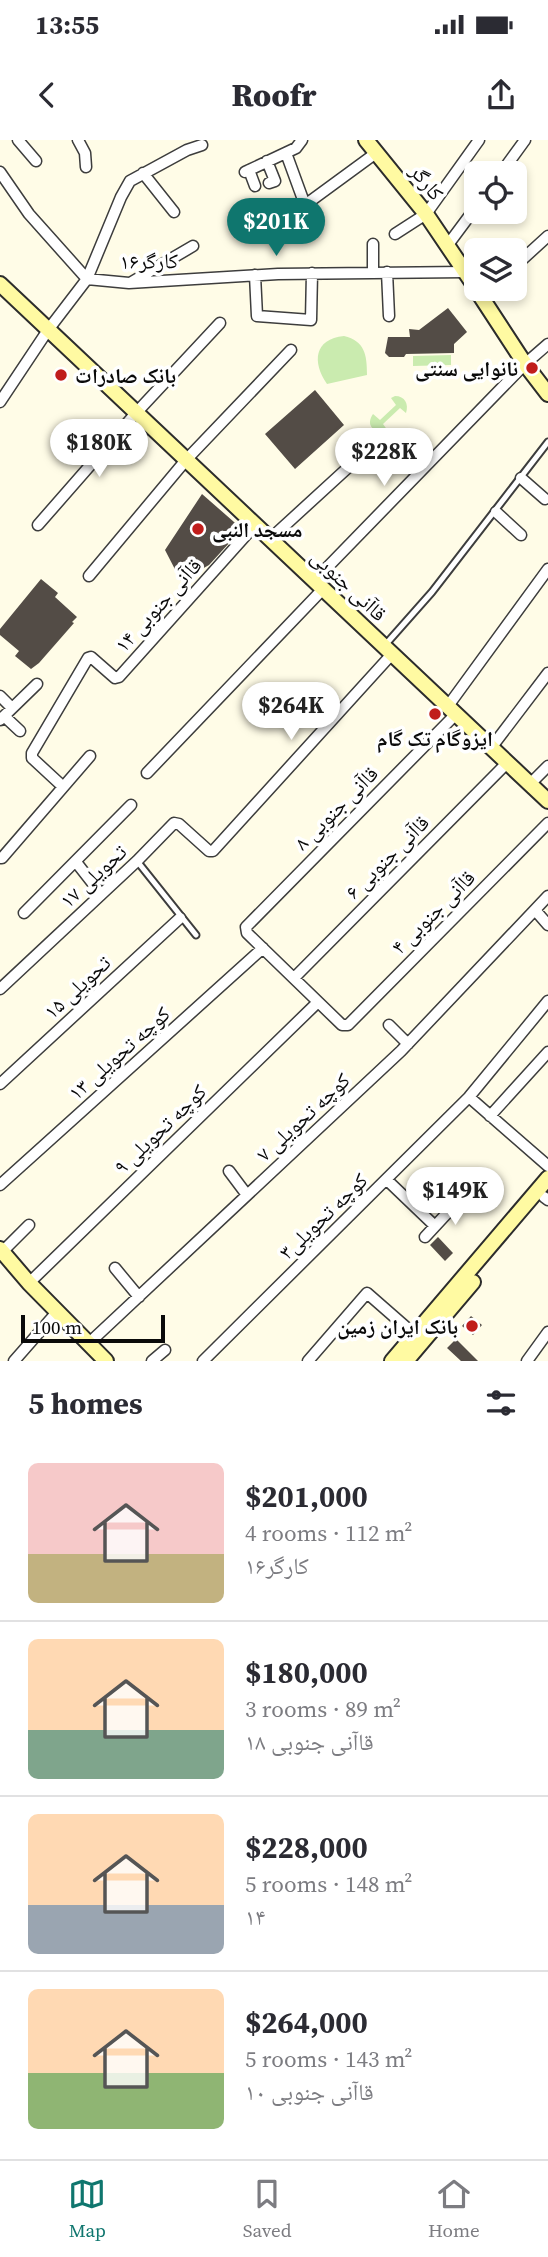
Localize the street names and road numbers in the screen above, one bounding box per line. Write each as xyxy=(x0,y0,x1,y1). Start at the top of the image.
street label: کارگر xyxy=(403,157,451,207)
street label: کارگر۱۶ xyxy=(120,246,179,276)
street label: قاآنی جنوبی xyxy=(305,542,393,628)
street label: قاآنی جنوبی ۱۴ xyxy=(108,552,208,658)
street label: قاآنی جنوبی ۸ xyxy=(288,760,384,856)
street label: قاآنی جنوبی ۶ xyxy=(339,809,435,905)
street label: تحویلی ۱۷ xyxy=(53,838,133,914)
street label: قاآنی جنوبی ۴ xyxy=(385,864,481,960)
street label: تحویلی ۱۵ xyxy=(37,949,117,1025)
street label: کوچه تحویلی ۱۳ xyxy=(62,999,176,1107)
street label: کوچه تحویلی ۷ xyxy=(250,1066,356,1168)
street label: کوچه تحویلی ۹ xyxy=(107,1077,213,1181)
street label: کوچه تحویلی۳ xyxy=(272,1166,374,1266)

